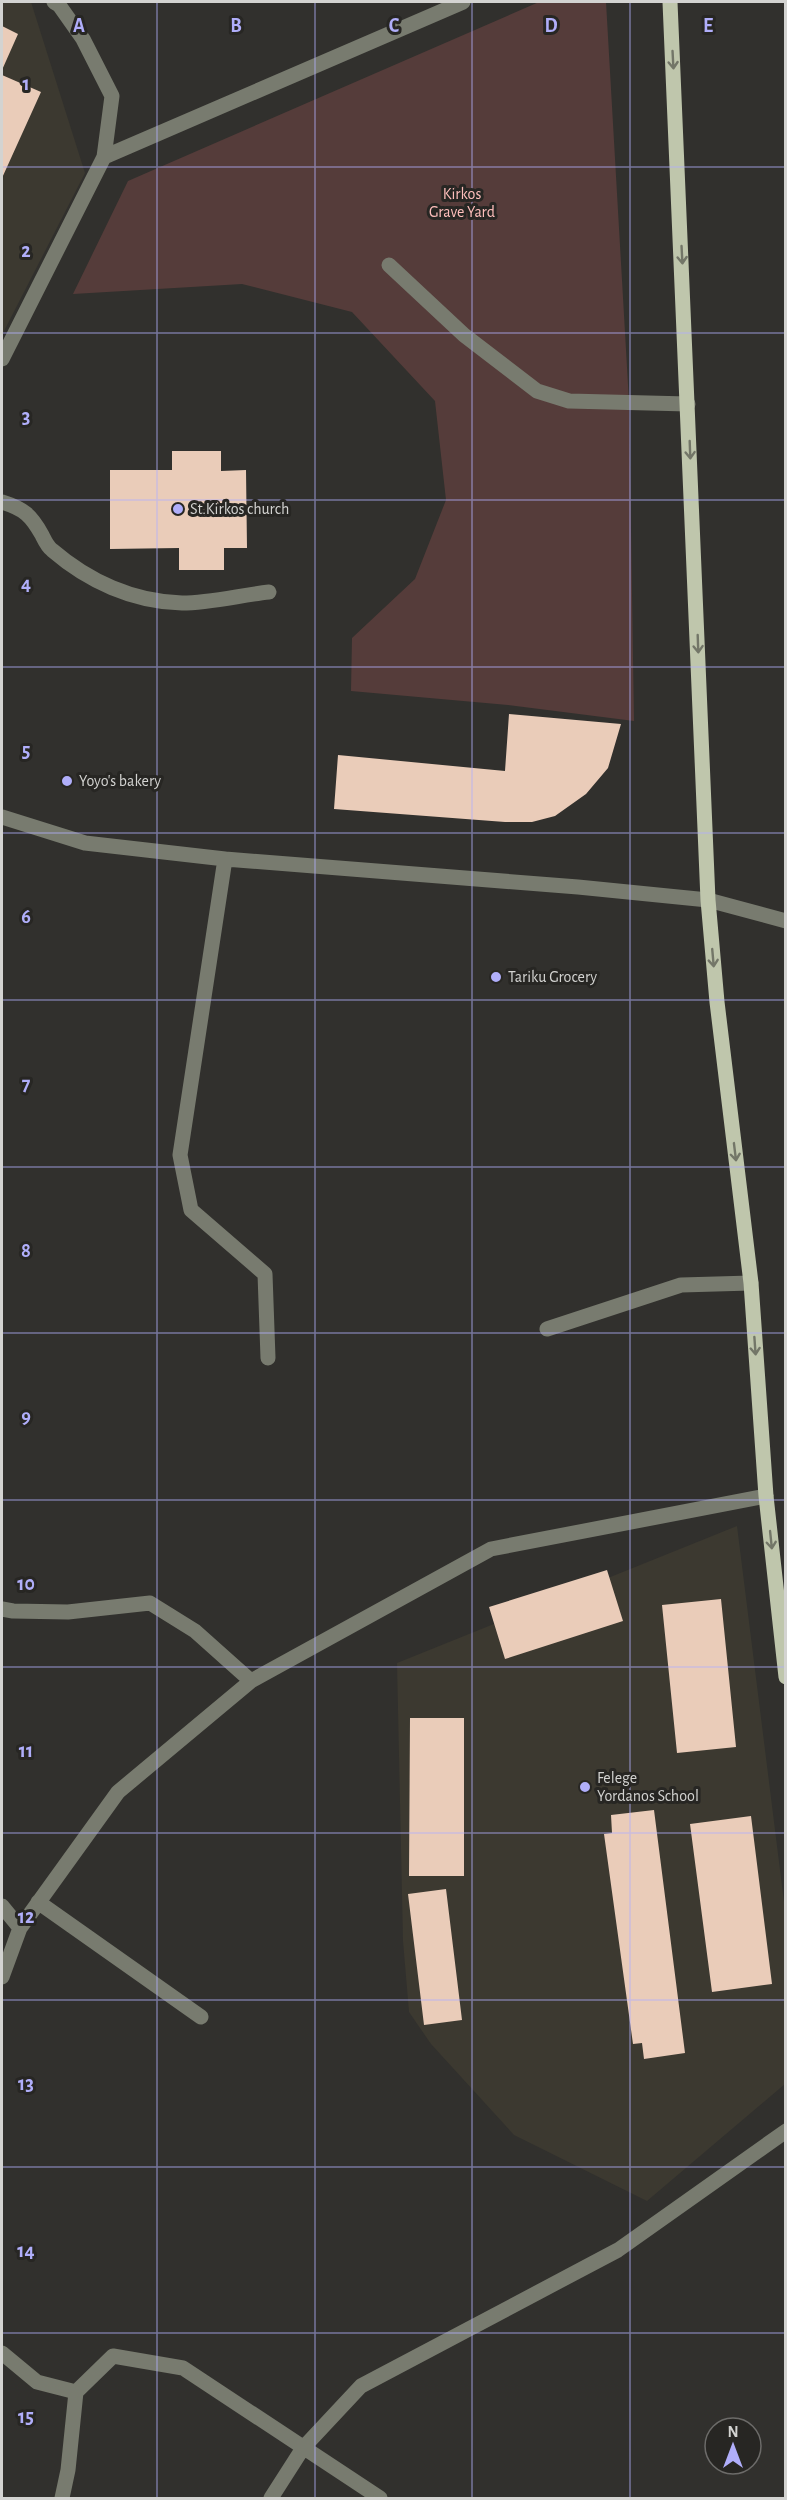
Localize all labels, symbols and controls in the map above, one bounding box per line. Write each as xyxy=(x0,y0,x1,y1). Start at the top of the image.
text: A xyxy=(73,16,85,36)
text: B xyxy=(230,16,242,36)
text: C xyxy=(389,16,400,36)
text: D xyxy=(544,16,558,36)
text: E xyxy=(703,16,713,36)
one-way arrow xyxy=(667,49,679,69)
text: 1 xyxy=(22,74,30,94)
park label: Kirkos Grave Yard xyxy=(429,186,495,220)
text: 2 xyxy=(21,241,31,261)
one-way arrow xyxy=(676,244,687,264)
text: 3 xyxy=(22,407,30,427)
one-way arrow xyxy=(684,439,696,459)
place label: St.Kirkos church xyxy=(190,501,289,517)
marker: St.Kirkos church xyxy=(171,502,185,516)
text: 4 xyxy=(21,574,31,594)
one-way arrow xyxy=(692,634,703,654)
text: 5 xyxy=(22,741,30,761)
place label: Yoyo's bakery xyxy=(79,773,161,790)
marker: Yoyo's bakery xyxy=(60,774,74,788)
text: 6 xyxy=(21,907,31,927)
one-way arrow xyxy=(708,947,719,967)
place label: Tariku Grocery xyxy=(508,969,597,986)
marker: Tariku Grocery xyxy=(489,970,503,984)
text: 7 xyxy=(22,1074,31,1094)
one-way arrow xyxy=(730,1141,741,1161)
text: 8 xyxy=(21,1241,31,1261)
one-way arrow xyxy=(750,1335,761,1355)
text: 9 xyxy=(21,1407,31,1427)
one-way arrow xyxy=(766,1529,777,1549)
text: 10 xyxy=(17,1574,35,1594)
text: 11 xyxy=(19,1741,33,1761)
place label: Felege Yordanos School xyxy=(597,1770,699,1804)
marker: Felege Yordanos School xyxy=(578,1780,592,1794)
text: 12 xyxy=(18,1907,34,1927)
text: 13 xyxy=(18,2074,34,2094)
text: 14 xyxy=(17,2241,35,2261)
text: 15 xyxy=(18,2407,34,2427)
north arrow xyxy=(703,2416,763,2476)
text: N xyxy=(727,2424,739,2440)

